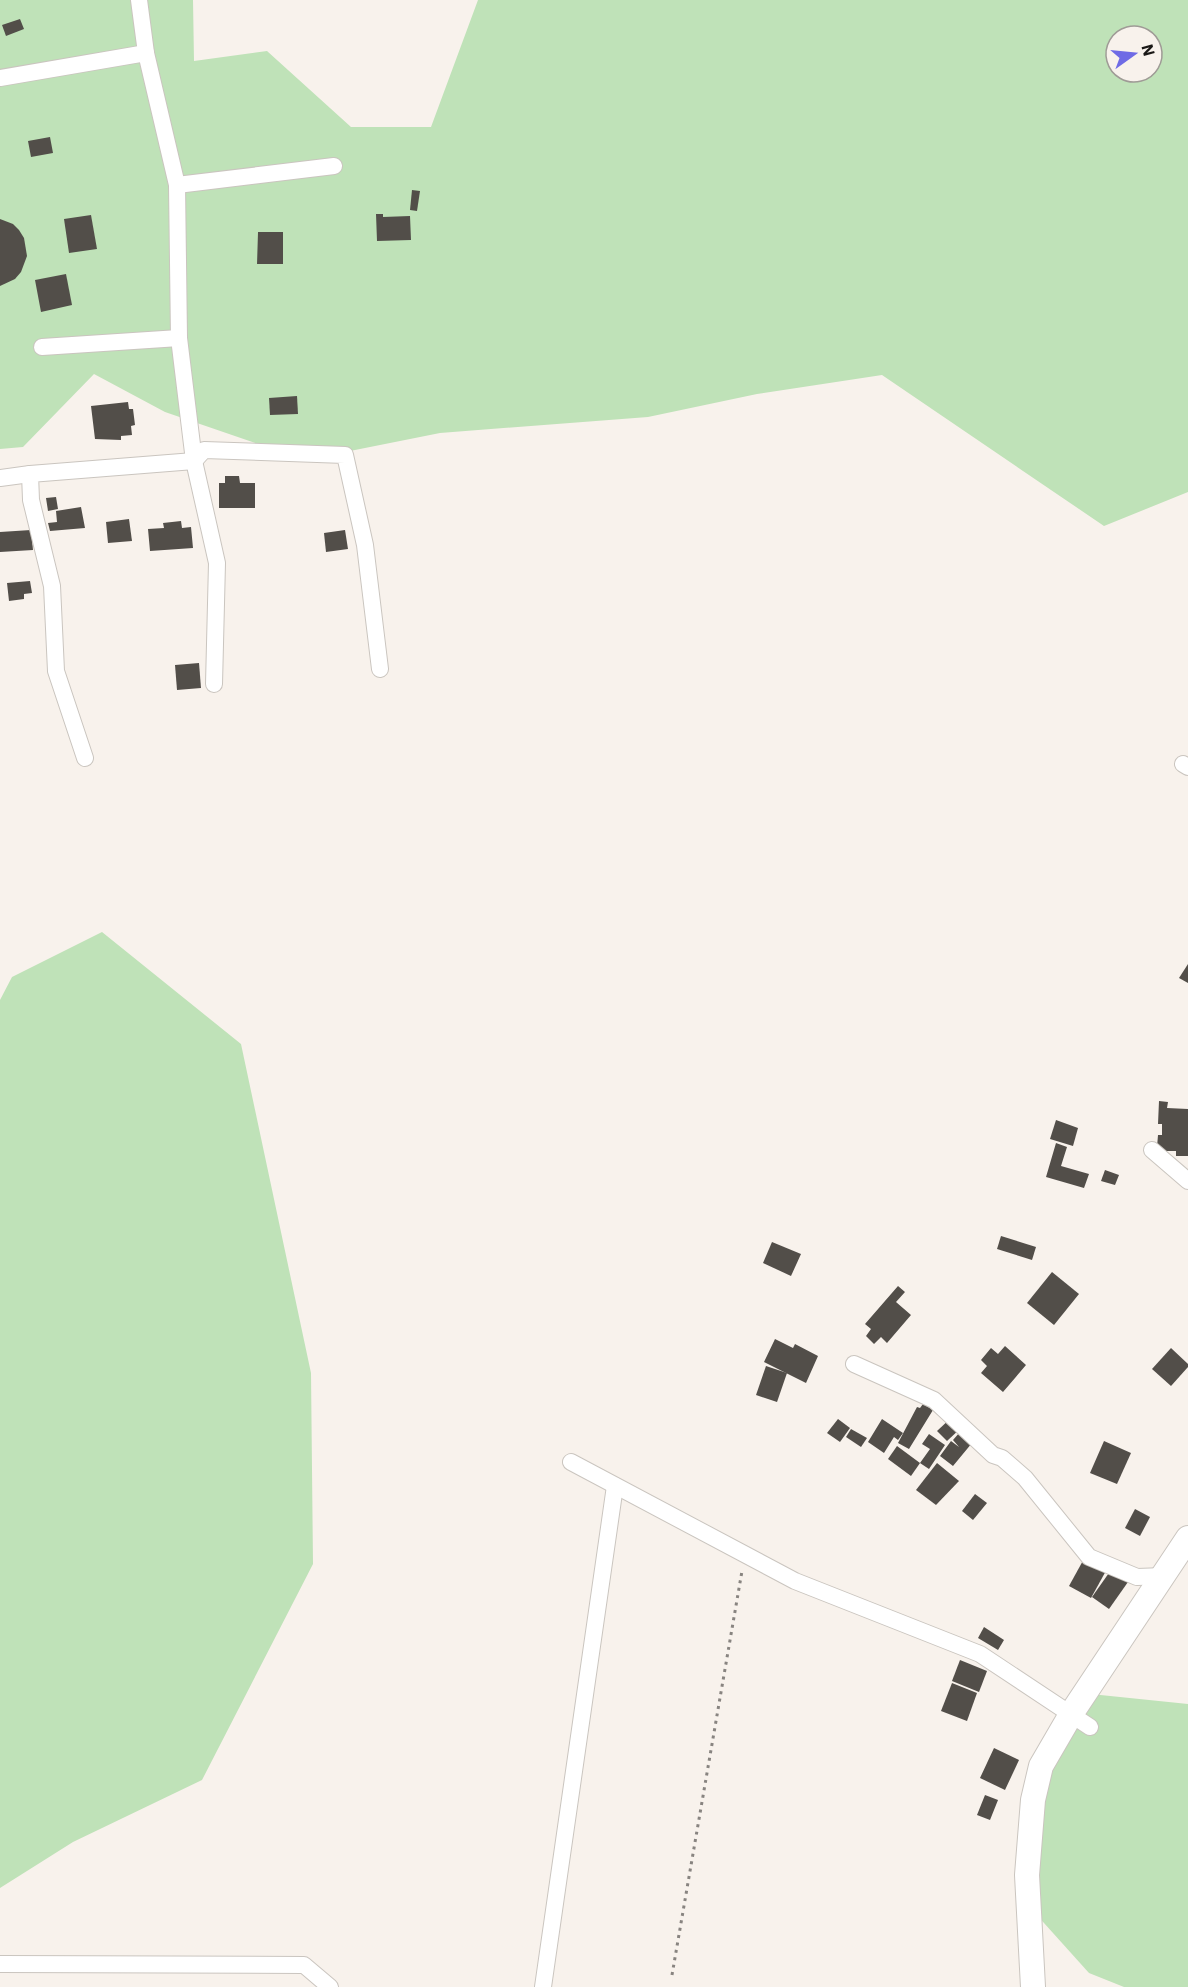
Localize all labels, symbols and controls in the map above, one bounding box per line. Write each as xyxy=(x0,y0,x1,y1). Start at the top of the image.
north arrow xyxy=(1104,24,1164,84)
text: N xyxy=(1137,42,1160,58)

